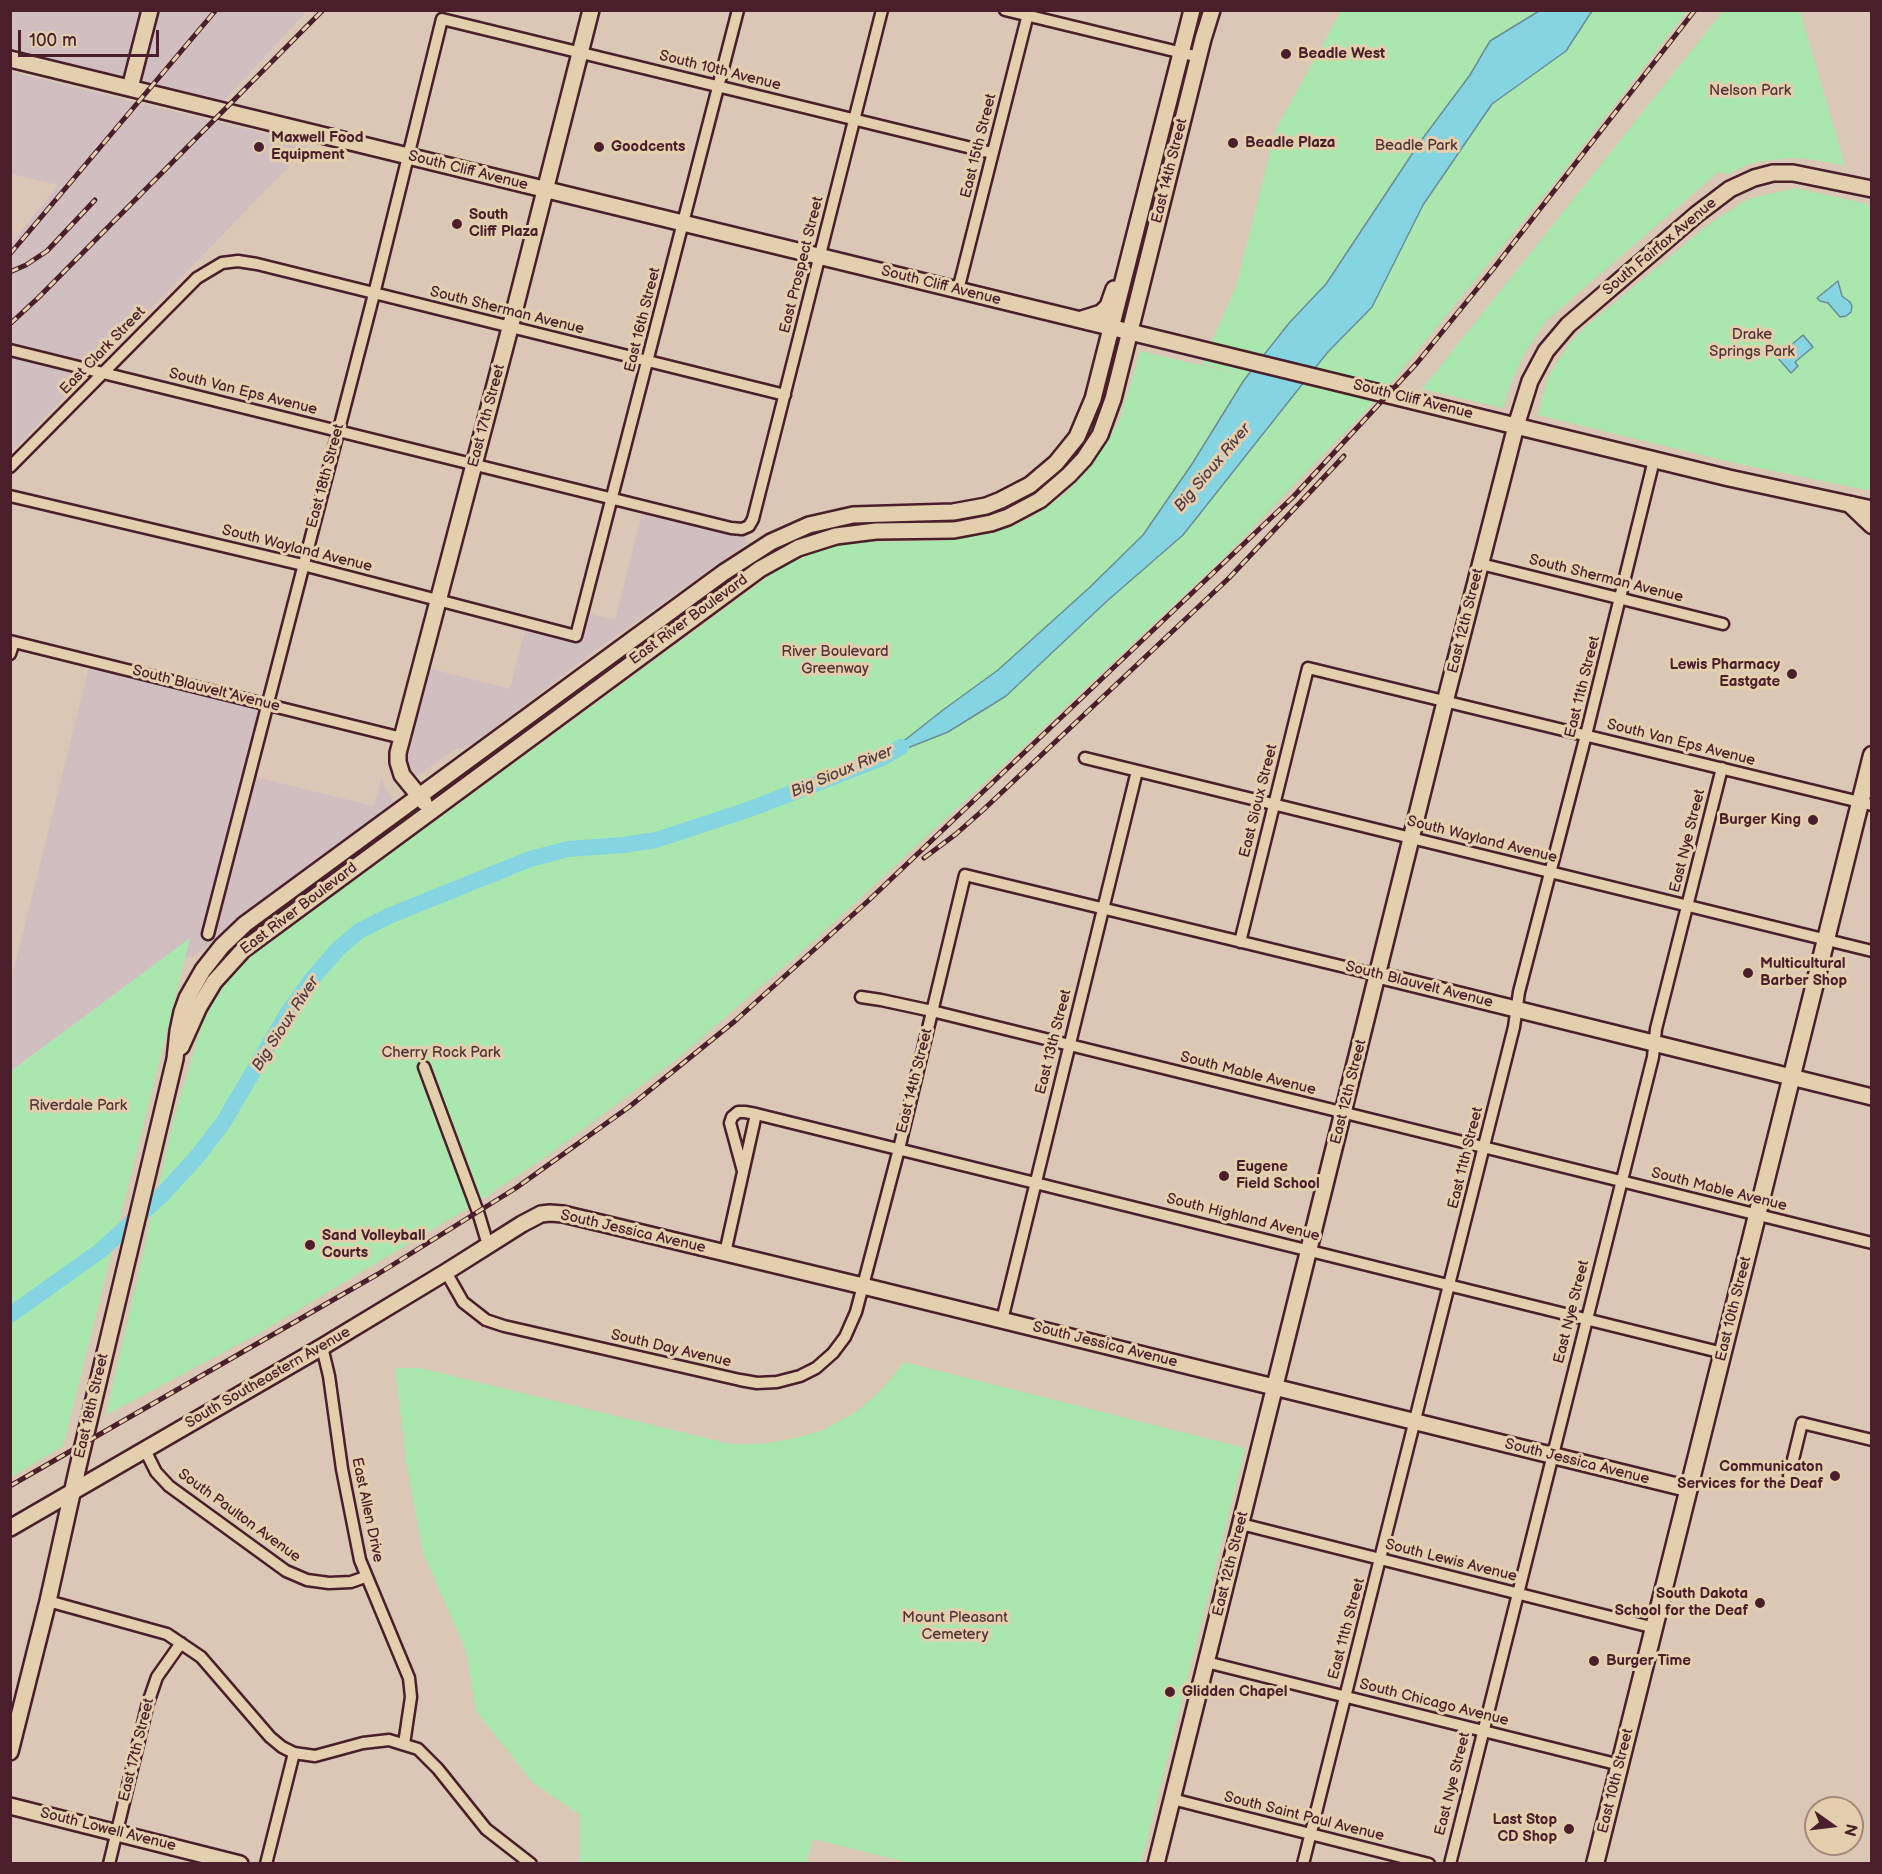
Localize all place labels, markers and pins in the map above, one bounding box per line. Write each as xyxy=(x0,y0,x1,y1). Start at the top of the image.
place label: Beadle West xyxy=(1298,45,1385,63)
marker: Beadle West xyxy=(1279,47,1293,61)
place label: Maxwell Food Equipment xyxy=(271,129,364,164)
place label: Beadle Plaza xyxy=(1245,134,1335,152)
marker: Beadle Plaza xyxy=(1226,136,1240,150)
place label: Goodcents xyxy=(611,138,685,156)
marker: Maxwell Food Equipment xyxy=(252,140,266,154)
marker: Goodcents xyxy=(592,140,606,154)
place label: South Cliff Plaza xyxy=(469,206,538,241)
marker: South Cliff Plaza xyxy=(450,217,464,231)
place label: Lewis Pharmacy Eastgate xyxy=(1669,656,1780,691)
marker: Lewis Pharmacy Eastgate xyxy=(1785,667,1799,681)
place label: Burger King xyxy=(1719,811,1801,829)
marker: Burger King xyxy=(1806,813,1820,827)
place label: Multicultural Barber Shop xyxy=(1760,955,1847,990)
marker: Multicultural Barber Shop xyxy=(1741,966,1755,980)
place label: Eugene Field School xyxy=(1236,1158,1320,1193)
marker: Eugene Field School xyxy=(1217,1169,1231,1183)
place label: Sand Volleyball Courts xyxy=(322,1227,425,1262)
marker: Sand Volleyball Courts xyxy=(303,1238,317,1252)
place label: Communicaton Services for the Deaf xyxy=(1677,1458,1823,1493)
marker: Communicaton Services for the Deaf xyxy=(1828,1469,1842,1483)
place label: South Dakota School for the Deaf xyxy=(1615,1585,1748,1620)
marker: South Dakota School for the Deaf xyxy=(1753,1596,1767,1610)
place label: Burger Time xyxy=(1606,1652,1691,1670)
marker: Burger Time xyxy=(1587,1654,1601,1668)
place label: Glidden Chapel xyxy=(1182,1683,1287,1701)
marker: Glidden Chapel xyxy=(1163,1685,1177,1699)
place label: Last Stop CD Shop xyxy=(1493,1811,1557,1846)
marker: Last Stop CD Shop xyxy=(1562,1822,1576,1836)

